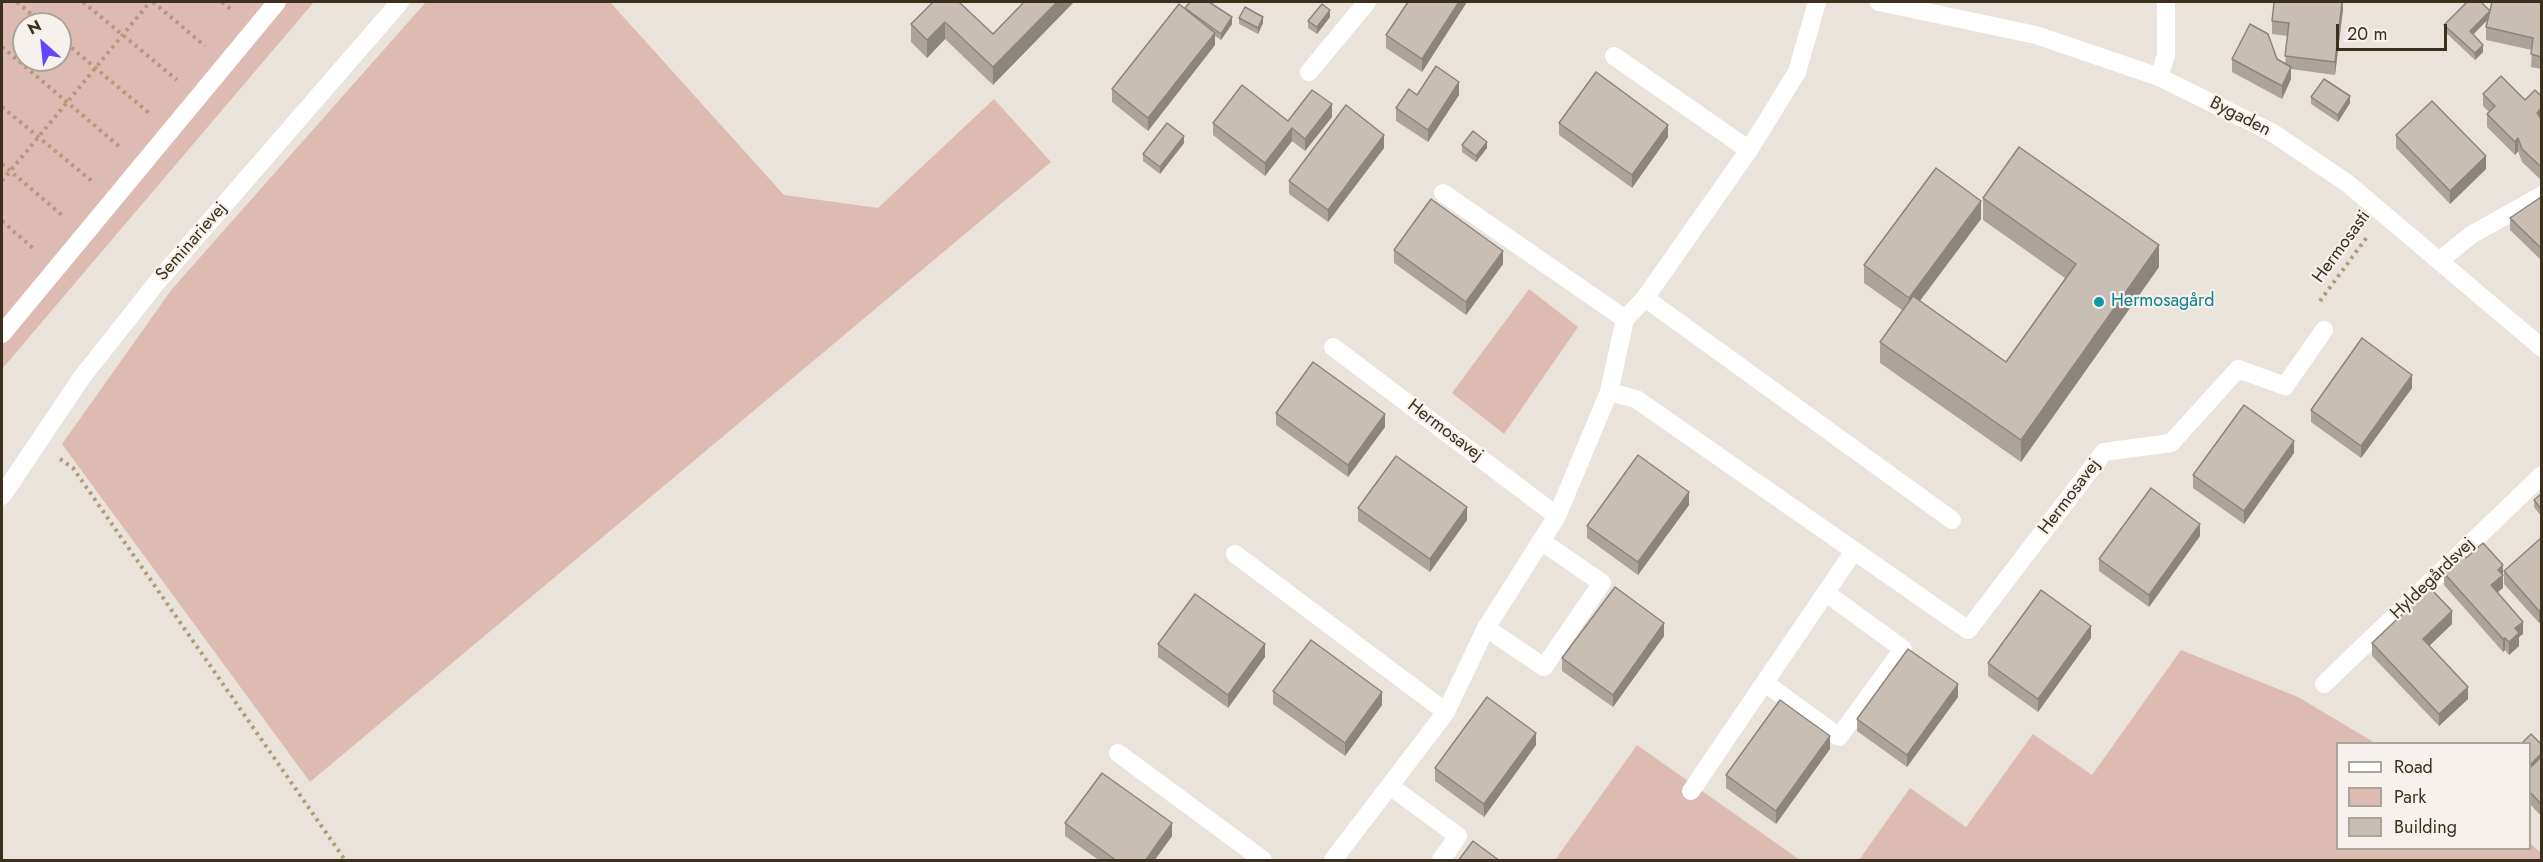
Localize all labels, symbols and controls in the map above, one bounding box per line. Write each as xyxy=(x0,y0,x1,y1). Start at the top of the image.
north arrow xyxy=(12,12,72,72)
scale bar xyxy=(2339,12,2450,50)
text: N xyxy=(24,14,45,40)
text: 20 m xyxy=(2347,21,2387,47)
street label: Bygaden xyxy=(2206,92,2274,142)
street label: Seminarievej xyxy=(152,198,232,286)
street label: Hermosasti xyxy=(2308,207,2376,287)
place label: Hermosagård xyxy=(2111,291,2215,313)
marker: Hermosagård xyxy=(2092,295,2106,309)
street label: Hermosavej xyxy=(1403,395,1487,467)
street label: Hermosavej xyxy=(2034,455,2106,539)
street label: Hyldegårdsvej xyxy=(2386,534,2480,624)
legend xyxy=(2336,742,2531,850)
text: Road xyxy=(2394,754,2433,780)
text: Park xyxy=(2394,784,2426,810)
text: Building xyxy=(2394,814,2457,840)

